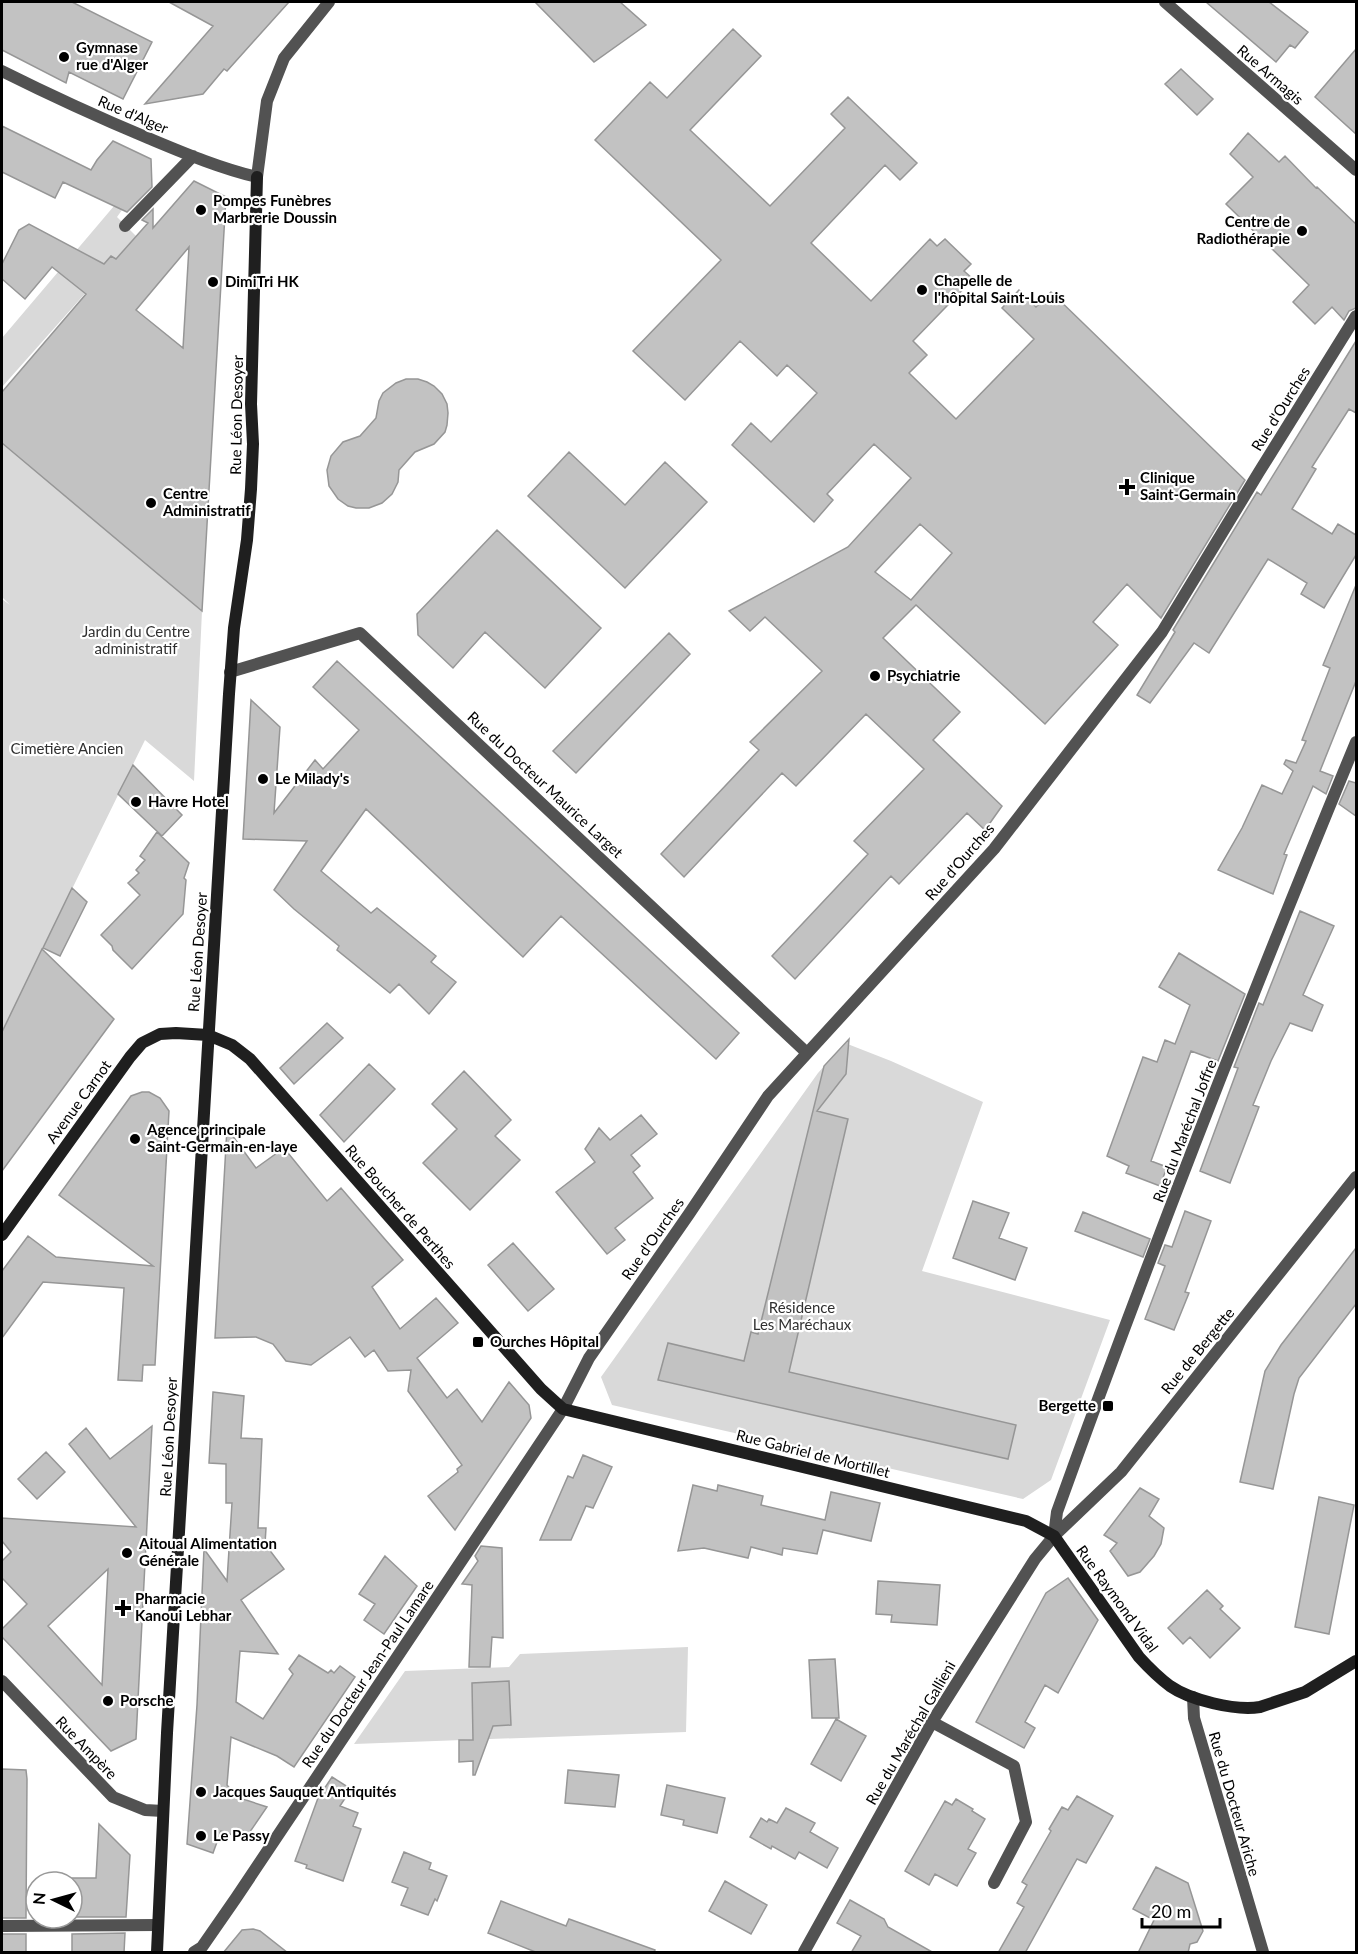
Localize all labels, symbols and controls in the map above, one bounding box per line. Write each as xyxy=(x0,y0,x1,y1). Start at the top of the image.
place label: Gymnase rue d'Alger xyxy=(76,38,148,73)
street label: Rue Armagis xyxy=(1234,41,1307,108)
marker: Gymnase rue d'Alger xyxy=(57,50,71,64)
street label: Rue d'Alger xyxy=(96,91,172,137)
place label: Pompes Funèbres Marbrerie Doussin xyxy=(213,191,337,226)
marker: Pompes Funèbres Marbrerie Doussin xyxy=(194,203,208,217)
place label: Centre de Radiothérapie xyxy=(1197,212,1290,247)
marker: Centre de Radiothérapie xyxy=(1295,224,1309,238)
place label: Chapelle de l'hôpital Saint-Louis xyxy=(934,271,1065,306)
place label: DimiTri HK xyxy=(225,272,299,290)
marker: DimiTri HK xyxy=(206,275,220,289)
marker: Chapelle de l'hôpital Saint-Louis xyxy=(915,283,929,297)
street label: Rue Léon Desoyer xyxy=(226,354,246,475)
street label: Rue d'Ourches xyxy=(1247,363,1313,454)
place label: Clinique Saint-Germain xyxy=(1140,468,1236,503)
marker: Clinique Saint-Germain xyxy=(1118,478,1136,496)
place label: Centre Administratif xyxy=(162,484,251,519)
marker: Centre Administratif xyxy=(144,496,158,510)
park label: Jardin du Centre administratif xyxy=(82,622,190,657)
place label: Psychiatrie xyxy=(887,666,960,684)
marker: Psychiatrie xyxy=(868,669,882,683)
street label: Rue du Docteur Maurice Larget xyxy=(464,707,628,862)
park label: Cimetière Ancien xyxy=(11,739,123,757)
place label: Le Milady's xyxy=(275,769,350,787)
marker: Le Milady's xyxy=(256,772,270,786)
place label: Havre Hotel xyxy=(148,792,229,810)
marker: Havre Hotel xyxy=(129,795,143,809)
street label: Rue d'Ourches xyxy=(921,819,998,903)
street label: Rue Léon Desoyer xyxy=(184,891,210,1012)
street label: Avenue Carnot xyxy=(42,1056,115,1147)
street label: Rue du Maréchal Joffre xyxy=(1149,1057,1220,1205)
place label: Agence principale Saint-Germain-en-laye xyxy=(146,1120,297,1155)
marker: Agence principale Saint-Germain-en-laye xyxy=(128,1132,142,1146)
street label: Rue Boucher de Perthes xyxy=(342,1141,460,1272)
street label: Rue d'Ourches xyxy=(617,1194,687,1283)
park label: Résidence Les Maréchaux xyxy=(753,1298,852,1333)
street label: Rue de Bergette xyxy=(1157,1304,1238,1397)
place label: Ourches Hôpital xyxy=(490,1332,599,1350)
marker: Ourches Hôpital xyxy=(471,1335,485,1349)
street label: Rue Léon Desoyer xyxy=(156,1376,180,1497)
place label: Bergette xyxy=(1038,1396,1096,1414)
marker: Bergette xyxy=(1101,1399,1115,1413)
street label: Rue Gabriel de Mortillet xyxy=(735,1425,893,1481)
place label: Aitoual Alimentation Générale xyxy=(138,1534,277,1569)
street label: Rue Raymond Vidal xyxy=(1073,1542,1163,1655)
marker: Aitoual Alimentation Générale xyxy=(120,1546,134,1560)
street label: Rue du Docteur Jean-Paul Lamare xyxy=(298,1576,437,1771)
place label: Pharmacie Kanoui Lebhar xyxy=(135,1589,232,1624)
marker: Pharmacie Kanoui Lebhar xyxy=(116,1601,130,1615)
street label: Rue du Maréchal Gallieni xyxy=(861,1657,959,1808)
place label: Porsche xyxy=(120,1691,173,1709)
marker: Porsche xyxy=(101,1694,115,1708)
street label: Rue Ampère xyxy=(52,1712,121,1783)
street label: Rue du Docteur Ariche xyxy=(1206,1729,1264,1878)
place label: Jacques Sauquet Antiquités xyxy=(213,1782,397,1800)
marker: Jacques Sauquet Antiquités xyxy=(194,1785,208,1799)
place label: Le Passy xyxy=(213,1826,270,1844)
marker: Le Passy xyxy=(194,1829,208,1843)
north arrow xyxy=(24,1870,84,1930)
scale bar xyxy=(1142,1891,1220,1929)
text: N xyxy=(29,1892,49,1906)
text: 20 m xyxy=(1151,1900,1191,1922)

